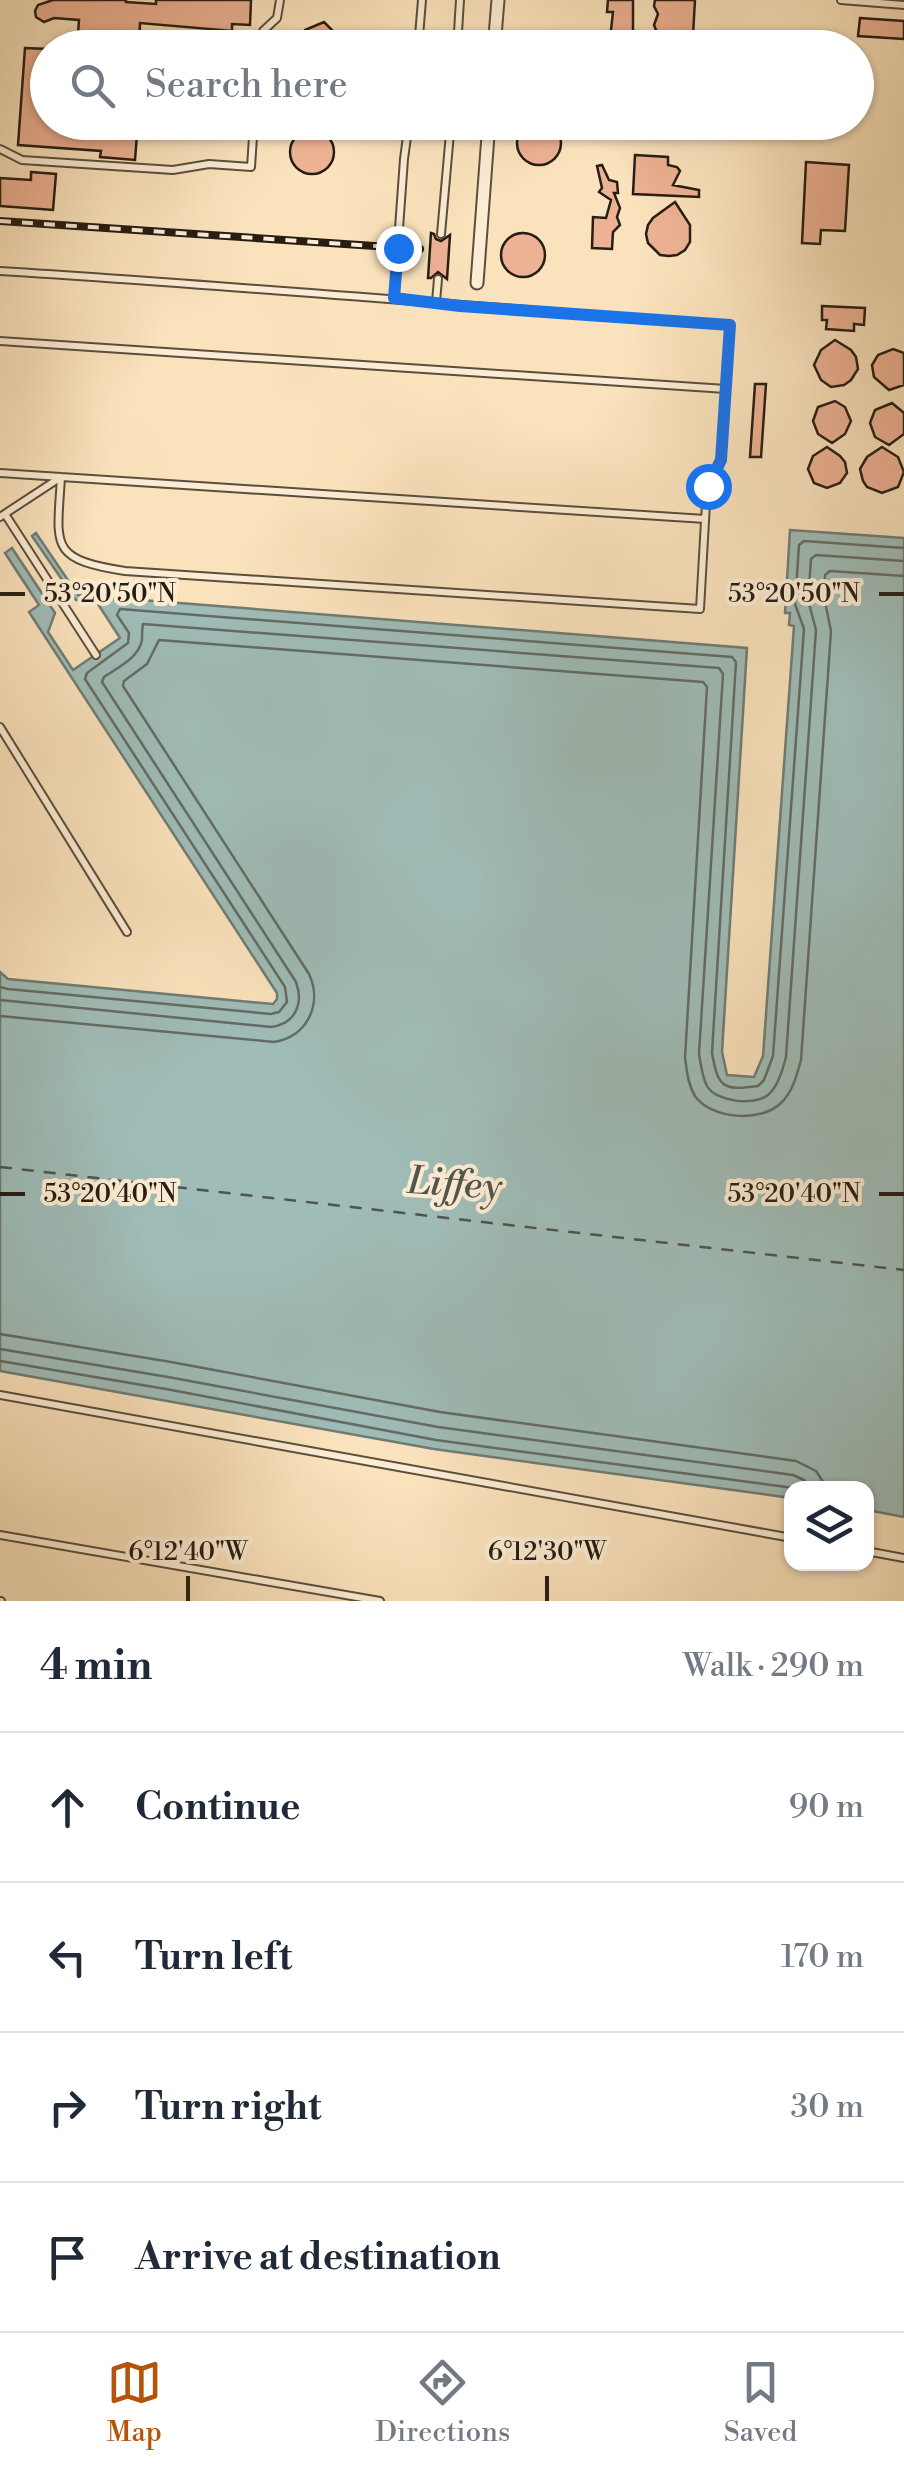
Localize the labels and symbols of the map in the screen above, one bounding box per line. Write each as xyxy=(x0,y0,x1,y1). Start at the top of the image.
route end xyxy=(376,226,422,272)
route start xyxy=(686,464,732,510)
text: 53°20'50"N xyxy=(44,579,176,610)
text: 53°20'50"N xyxy=(728,579,860,610)
water label: Liffey xyxy=(405,1158,505,1211)
text: 53°20'40"N xyxy=(43,1179,177,1210)
text: 53°20'40"N xyxy=(727,1179,861,1210)
text: 6°12'40"W xyxy=(128,1537,249,1568)
text: 6°12'30"W xyxy=(488,1537,607,1568)

